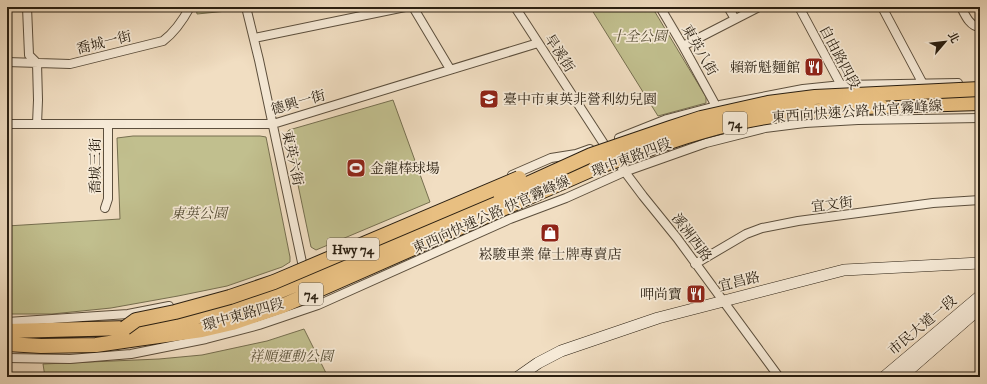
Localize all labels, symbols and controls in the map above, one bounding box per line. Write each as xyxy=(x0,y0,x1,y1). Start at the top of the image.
street label: 東英八街 xyxy=(677,22,721,79)
street label: 自由路四段 xyxy=(815,22,863,93)
north arrow xyxy=(925,22,965,62)
street label: 喬城一街 xyxy=(75,27,134,58)
park label: 十全公園 xyxy=(611,28,669,46)
text: 北 xyxy=(944,30,962,46)
street label: 旱溪街 xyxy=(540,31,578,76)
restaurant icon: 賴新魁麵館 xyxy=(803,56,825,78)
place label: 賴新魁麵館 xyxy=(730,59,800,77)
street label: 德興一街 xyxy=(269,87,328,119)
school or university icon: 臺中市東英非營利幼兒園 xyxy=(478,88,500,110)
place label: 臺中市東英非營利幼兒園 xyxy=(503,91,657,109)
street label: 東西向快速公路 快官霧峰線 xyxy=(771,97,943,127)
road number: 74 xyxy=(723,112,747,134)
street label: 東英六街 xyxy=(277,129,307,187)
street label: 環中東路四段 xyxy=(589,134,674,181)
street label: 喬城三街 xyxy=(87,138,105,194)
sports icon: 金龍棒球場 xyxy=(345,157,367,179)
place label: 金龍棒球場 xyxy=(370,160,440,178)
street label: 東西向快速公路 快官霧峰線 xyxy=(410,172,573,258)
street label: 宜文街 xyxy=(810,194,854,216)
park label: 東英公園 xyxy=(171,205,229,223)
street label: 溪洲西路 xyxy=(667,210,715,265)
shop icon: 崧駿車業 偉士牌專賣店 xyxy=(539,222,561,244)
road number: Hwy 74 xyxy=(327,238,379,260)
place label: 崧駿車業 偉士牌專賣店 xyxy=(478,246,622,264)
street label: 宜昌路 xyxy=(717,268,762,296)
road number: 74 xyxy=(299,283,323,305)
restaurant icon: 呷尚寶 xyxy=(685,283,707,305)
place label: 呷尚寶 xyxy=(640,286,682,304)
street label: 市民大道一段 xyxy=(885,292,961,360)
street label: 環中東路四段 xyxy=(200,295,286,335)
park label: 祥順運動公園 xyxy=(249,348,335,366)

